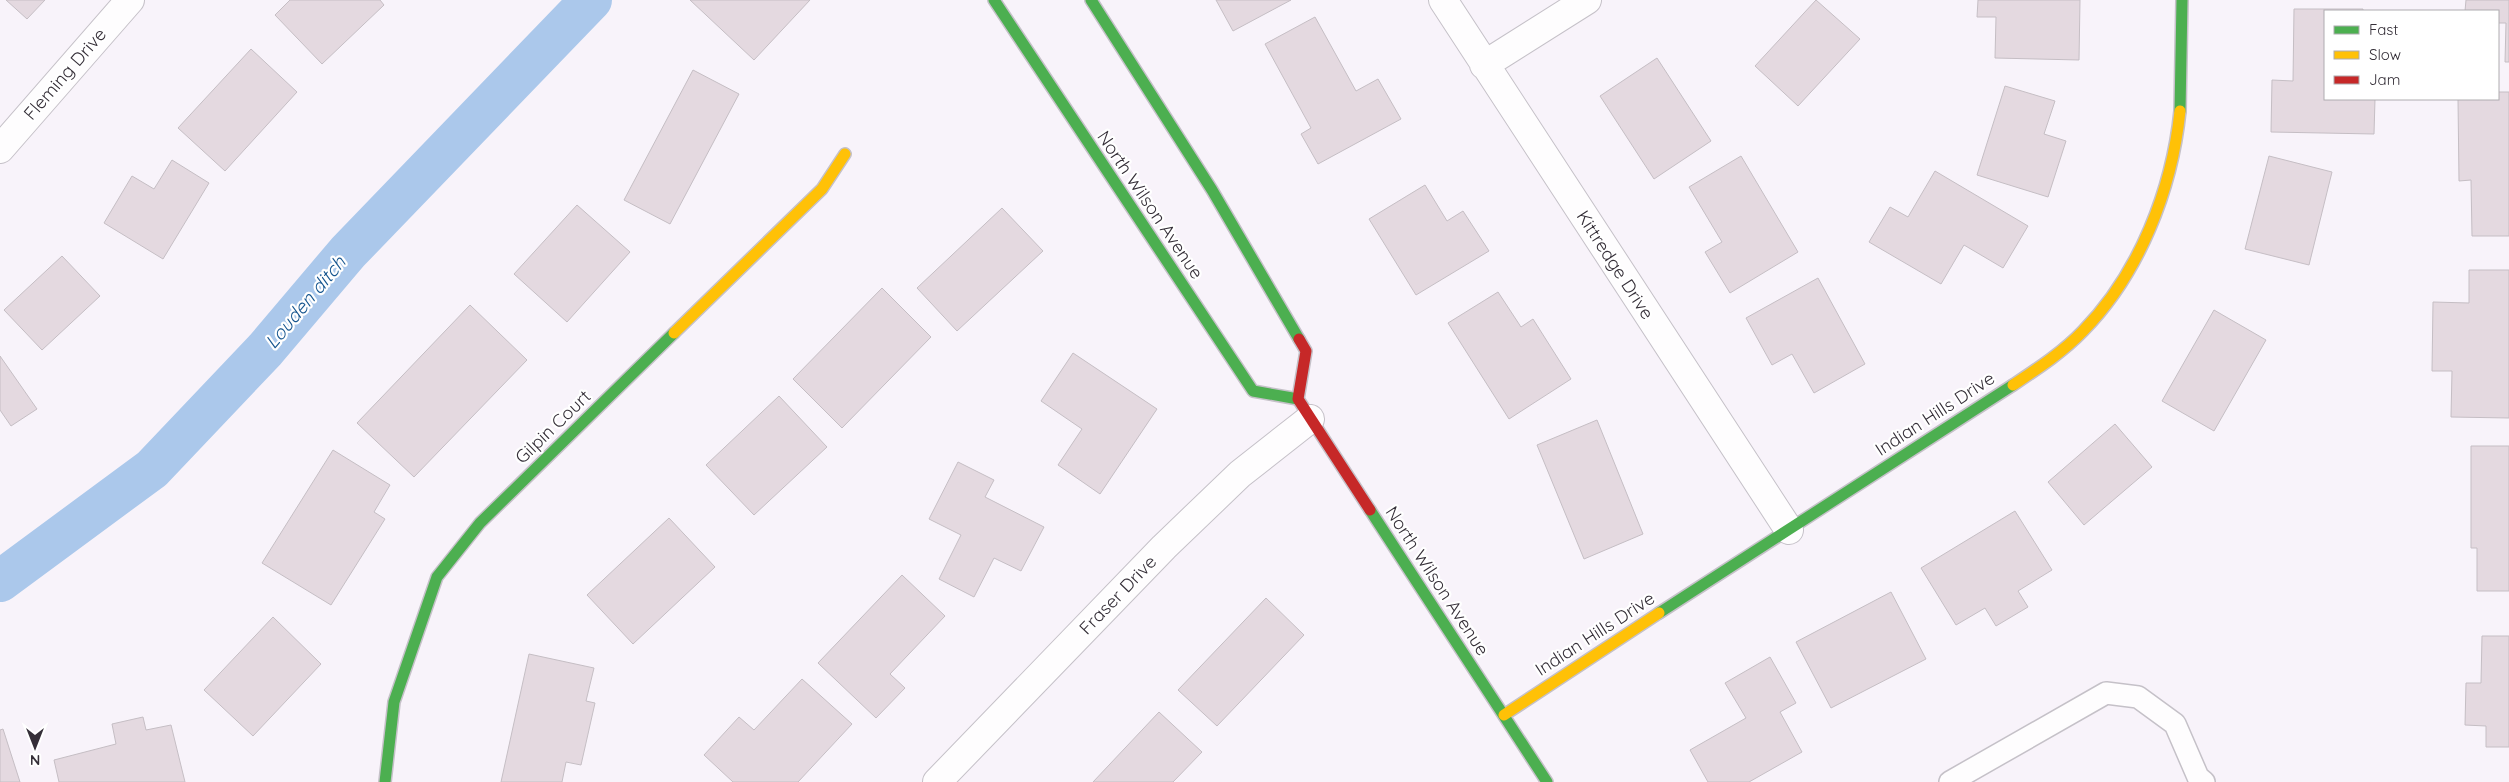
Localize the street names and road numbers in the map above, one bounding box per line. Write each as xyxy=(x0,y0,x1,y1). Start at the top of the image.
street label: Fleming Drive xyxy=(18,23,111,124)
street label: North Wilson Avenue xyxy=(1092,126,1209,283)
street label: Kittredge Drive xyxy=(1572,206,1659,323)
street label: Indian Hills Drive xyxy=(1871,366,1999,461)
street label: Gilpin Court xyxy=(510,385,595,468)
street label: North Wilson Avenue xyxy=(1380,502,1494,660)
street label: Fraser Drive xyxy=(1074,550,1161,639)
street label: Indian Hills Drive xyxy=(1531,586,1659,681)

